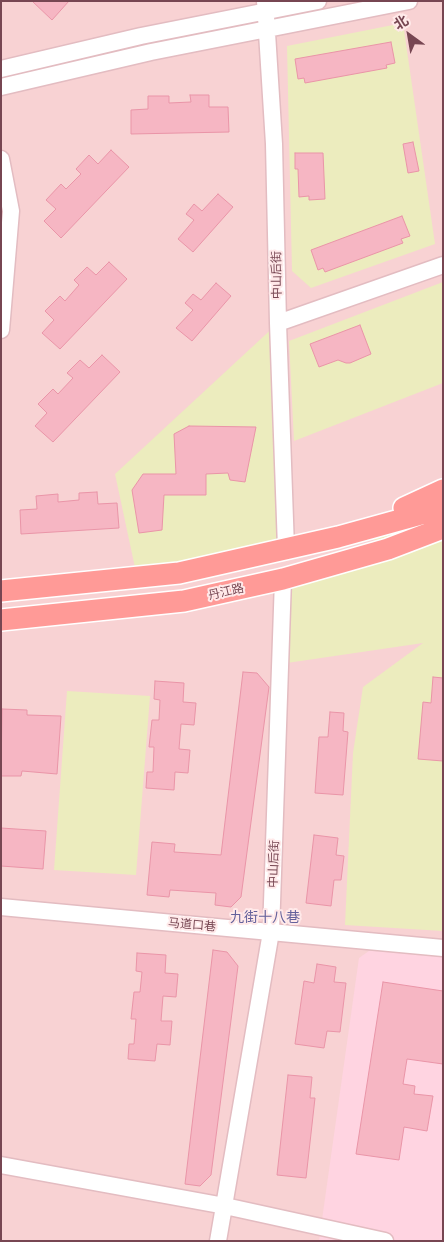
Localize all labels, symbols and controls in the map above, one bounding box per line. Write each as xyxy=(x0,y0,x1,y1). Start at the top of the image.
north arrow xyxy=(384,10,434,60)
text: 北 xyxy=(391,12,411,33)
street label: 中山后街 xyxy=(269,251,285,299)
street label: 丹江路 xyxy=(207,581,245,603)
street label: 中山后街 xyxy=(266,840,282,888)
district label: 九街十八巷 xyxy=(230,910,300,926)
street label: 马道口巷 xyxy=(167,916,217,934)

